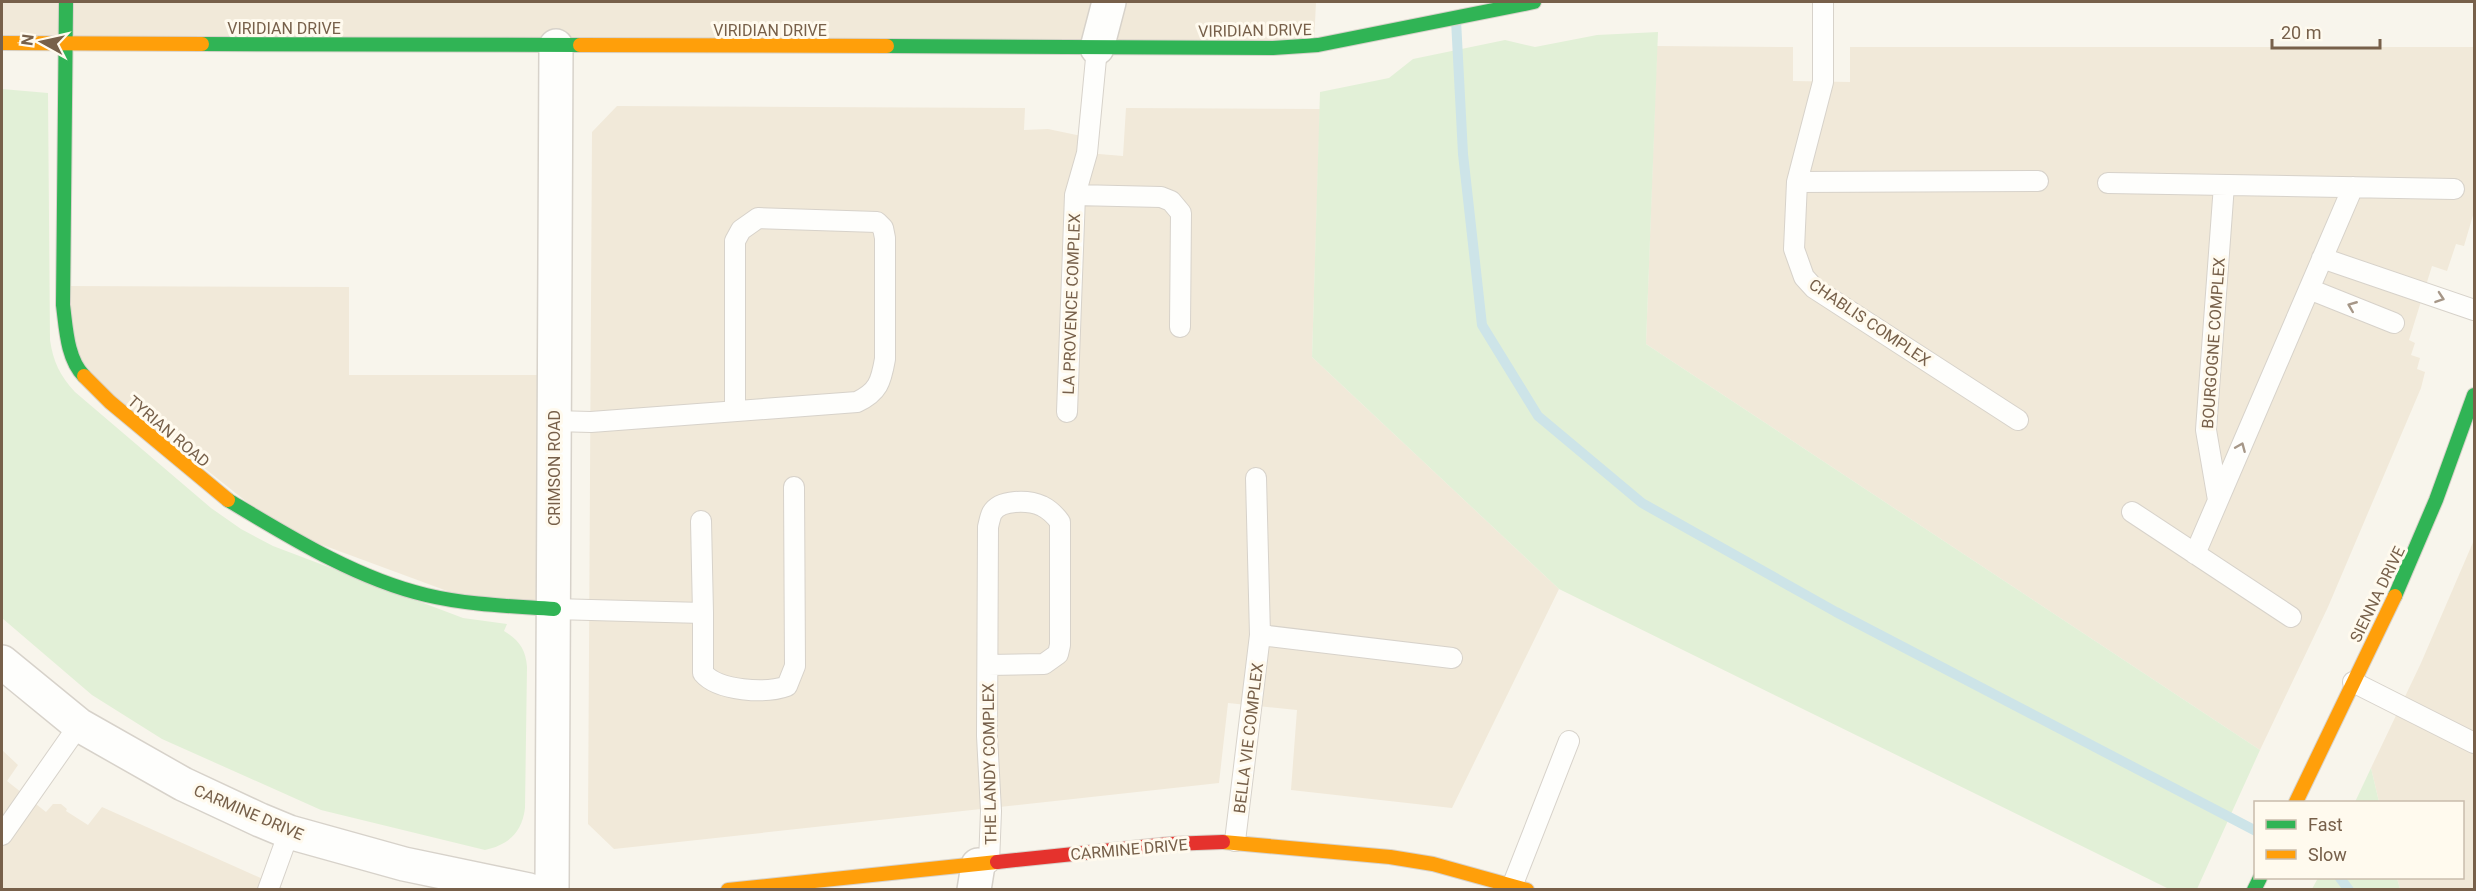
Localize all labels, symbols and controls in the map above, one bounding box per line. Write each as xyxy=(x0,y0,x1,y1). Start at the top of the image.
north arrow xyxy=(12,12,72,72)
scale bar xyxy=(2272,12,2380,50)
street label: VIRIDIAN DRIVE xyxy=(227,19,341,38)
street label: VIRIDIAN DRIVE xyxy=(1198,20,1312,41)
street label: VIRIDIAN DRIVE xyxy=(713,21,827,40)
text: 20 m xyxy=(2281,22,2321,43)
text: N xyxy=(17,33,38,47)
street label: LA PROVENCE COMPLEX xyxy=(1059,213,1084,395)
street label: BOURGOGNE COMPLEX xyxy=(2198,257,2229,429)
street label: CHABLIS COMPLEX xyxy=(1806,275,1934,370)
one-way arrow xyxy=(2434,290,2445,303)
one-way arrow xyxy=(2347,301,2358,313)
street label: TYRIAN ROAD xyxy=(124,392,214,471)
street label: CRIMSON ROAD xyxy=(545,410,564,526)
one-way arrow xyxy=(2234,442,2246,453)
street label: SIENNA DRIVE xyxy=(2346,543,2409,645)
street label: BELLA VIE COMPLEX xyxy=(1230,662,1267,814)
street label: THE LANDY COMPLEX xyxy=(979,683,1000,845)
street label: CARMINE DRIVE xyxy=(191,781,307,844)
legend xyxy=(2254,801,2464,879)
text: Fast xyxy=(2308,814,2343,835)
street label: CARMINE DRIVE xyxy=(1070,835,1188,864)
text: Slow xyxy=(2308,844,2347,865)

